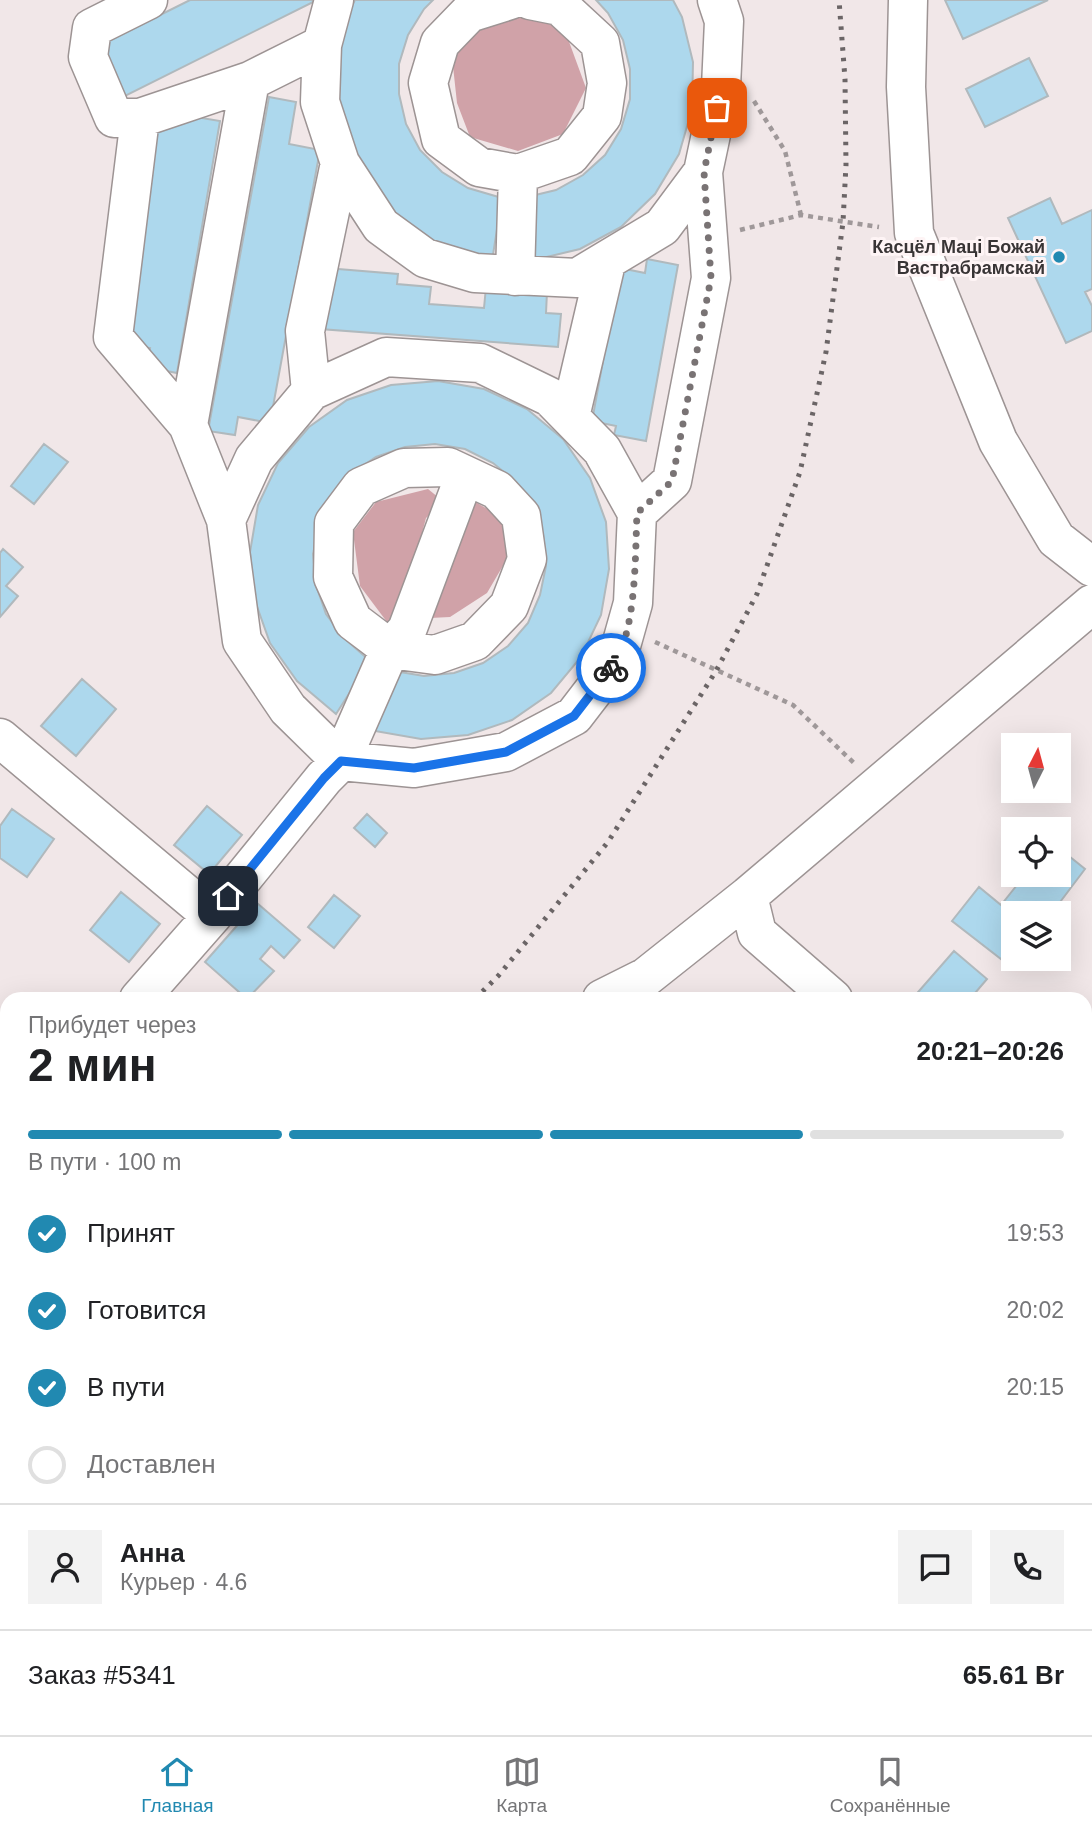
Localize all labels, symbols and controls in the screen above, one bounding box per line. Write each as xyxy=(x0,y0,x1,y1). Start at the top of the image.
pin xyxy=(687,78,747,138)
icon: bag xyxy=(698,89,736,127)
place label: Касцёл Маці Божай Вастрабрамскай xyxy=(872,237,1045,278)
marker: Касцёл Маці Божай Вастрабрамскай xyxy=(1051,249,1067,265)
courier xyxy=(576,633,646,703)
icon: bike xyxy=(592,649,630,687)
north arrow xyxy=(1001,733,1071,803)
map controls xyxy=(1001,733,1071,971)
button: locate xyxy=(1001,817,1071,887)
pin xyxy=(198,866,258,926)
icon: home xyxy=(209,877,247,915)
button: layers xyxy=(1001,901,1071,971)
text: Прибудет через xyxy=(28,1012,196,1038)
text: 20:21–20:26 xyxy=(917,1036,1064,1066)
text: 2 мин xyxy=(28,1039,156,1091)
text: В пути · 100 m xyxy=(28,1149,181,1175)
icon: check xyxy=(28,1215,66,1253)
text: Принят xyxy=(87,1218,175,1248)
text: 19:53 xyxy=(1006,1220,1064,1246)
icon: check xyxy=(28,1292,66,1330)
text: Готовится xyxy=(87,1295,206,1325)
text: 20:02 xyxy=(1006,1297,1064,1323)
icon: check xyxy=(28,1369,66,1407)
text: В пути xyxy=(87,1372,165,1402)
text: 20:15 xyxy=(1006,1374,1064,1400)
text: Доставлен xyxy=(87,1449,216,1479)
button: person xyxy=(28,1530,102,1604)
button: chat xyxy=(898,1530,972,1604)
button: phone xyxy=(990,1530,1064,1604)
text: Анна xyxy=(120,1538,185,1568)
text: Курьер · 4.6 xyxy=(120,1569,247,1595)
text: Заказ #5341 xyxy=(28,1660,176,1690)
text: 65.61 Br xyxy=(963,1660,1064,1690)
tab: Главная xyxy=(141,1753,214,1817)
tab: Карта xyxy=(496,1753,547,1817)
tab: Сохранённые xyxy=(830,1753,951,1817)

